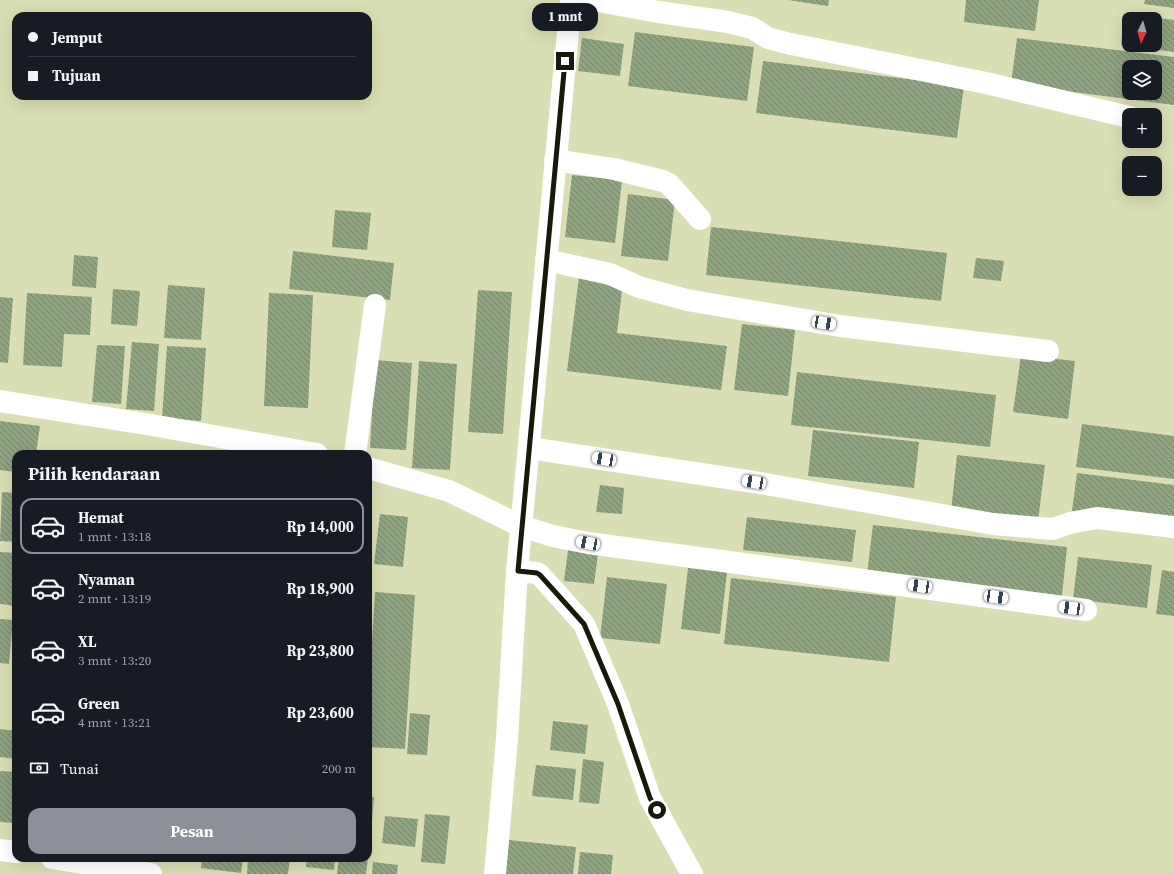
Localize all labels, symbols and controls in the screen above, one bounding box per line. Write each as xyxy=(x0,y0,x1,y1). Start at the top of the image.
callout: 1 mnt xyxy=(532,3,598,31)
text: 1 mnt xyxy=(548,8,582,25)
north arrow xyxy=(1122,12,1162,52)
map controls xyxy=(1122,12,1162,196)
text: Jemput xyxy=(52,27,102,48)
route end xyxy=(556,52,574,70)
button: layers xyxy=(1122,60,1162,100)
text: Tujuan xyxy=(52,65,101,86)
button: + xyxy=(1122,108,1162,148)
button: − xyxy=(1122,156,1162,196)
car xyxy=(811,315,837,331)
car xyxy=(591,451,617,467)
text: Pilih kendaraan xyxy=(28,461,160,486)
car xyxy=(741,474,767,490)
text: Hemat xyxy=(78,507,124,528)
icon: car xyxy=(30,508,66,544)
text: Rp 14,000 xyxy=(286,516,354,537)
text: 1 mnt · 13:18 xyxy=(78,528,151,545)
car xyxy=(575,535,601,551)
text: Nyaman xyxy=(78,569,135,590)
icon: car xyxy=(30,570,66,606)
text: Rp 18,900 xyxy=(286,578,354,599)
car xyxy=(907,578,933,594)
car xyxy=(983,589,1009,605)
text: 2 mnt · 13:19 xyxy=(78,590,151,607)
car xyxy=(1058,600,1084,616)
text: XL xyxy=(78,631,97,652)
icon: car xyxy=(30,632,66,668)
text: Rp 23,800 xyxy=(286,640,354,661)
text: 3 mnt · 13:20 xyxy=(78,652,151,669)
text: Green xyxy=(78,693,120,714)
icon: car xyxy=(30,694,66,730)
text: Rp 23,600 xyxy=(286,702,354,723)
text: 4 mnt · 13:21 xyxy=(78,714,151,731)
icon: cash xyxy=(28,757,50,779)
text: Tunai xyxy=(60,758,99,779)
text: 200 m xyxy=(322,760,356,777)
route start xyxy=(648,801,666,819)
button: Pesan xyxy=(28,808,356,854)

